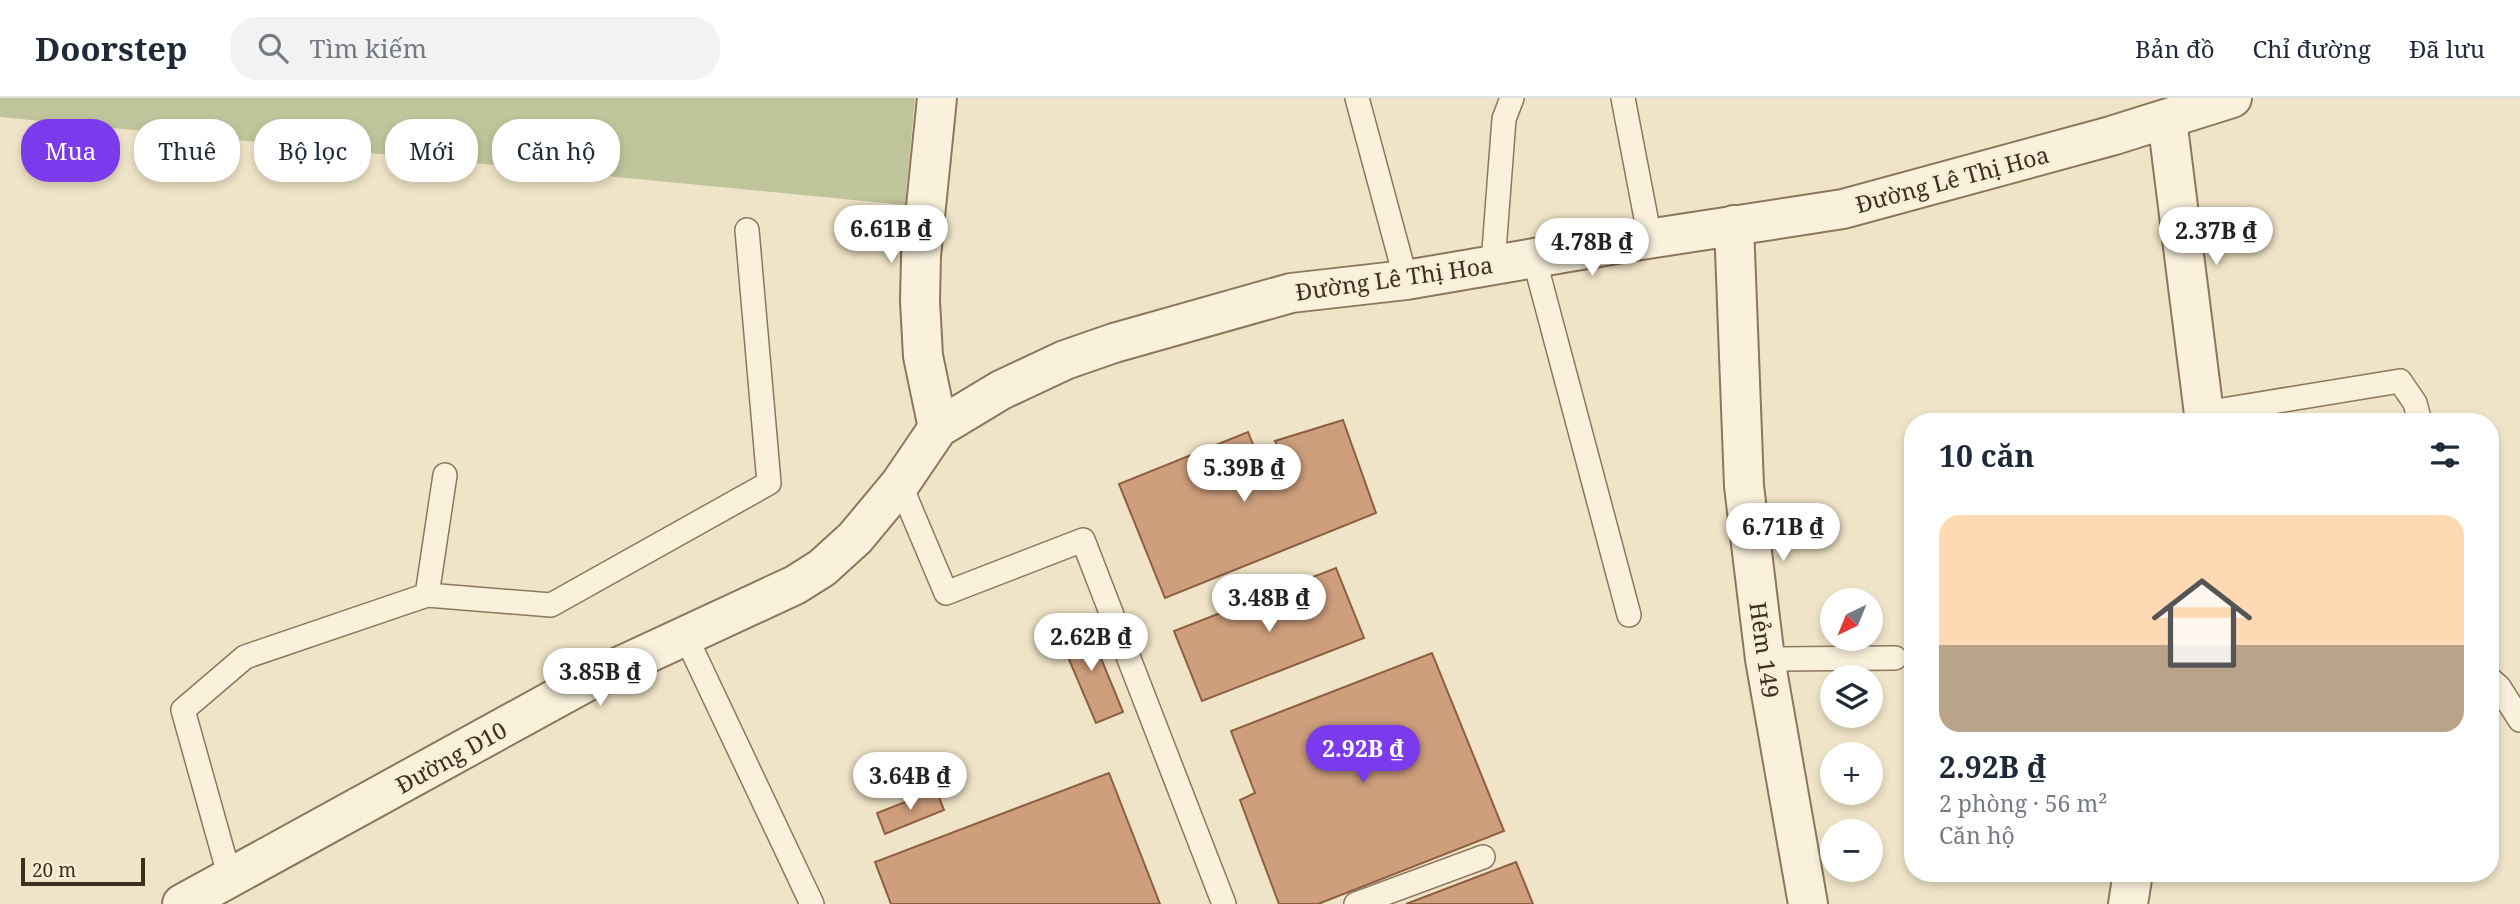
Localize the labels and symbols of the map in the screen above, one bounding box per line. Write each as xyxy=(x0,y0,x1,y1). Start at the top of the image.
street label: Đường Lê Thị Hoa xyxy=(1852,138,2052,220)
pin: 6.61B ₫ xyxy=(826,206,956,265)
pin: 2.37B ₫ xyxy=(2151,208,2281,267)
pin: 4.78B ₫ xyxy=(1527,218,1657,278)
street label: Đường Lê Thị Hoa xyxy=(1293,248,1495,308)
pin: 5.39B ₫ xyxy=(1179,444,1309,504)
pin: 6.71B ₫ xyxy=(1718,504,1848,563)
pin: 3.48B ₫ xyxy=(1204,574,1334,634)
north arrow xyxy=(1820,588,1883,651)
street label: Hẻm 149 xyxy=(1742,600,1788,700)
pin: 2.62B ₫ xyxy=(1026,614,1156,673)
pin: 3.85B ₫ xyxy=(535,648,665,708)
street label: Đường D10 xyxy=(390,713,512,801)
pin: 2.92B ₫ xyxy=(1298,726,1428,785)
pin: 3.64B ₫ xyxy=(845,752,975,812)
scale bar xyxy=(21,855,145,887)

